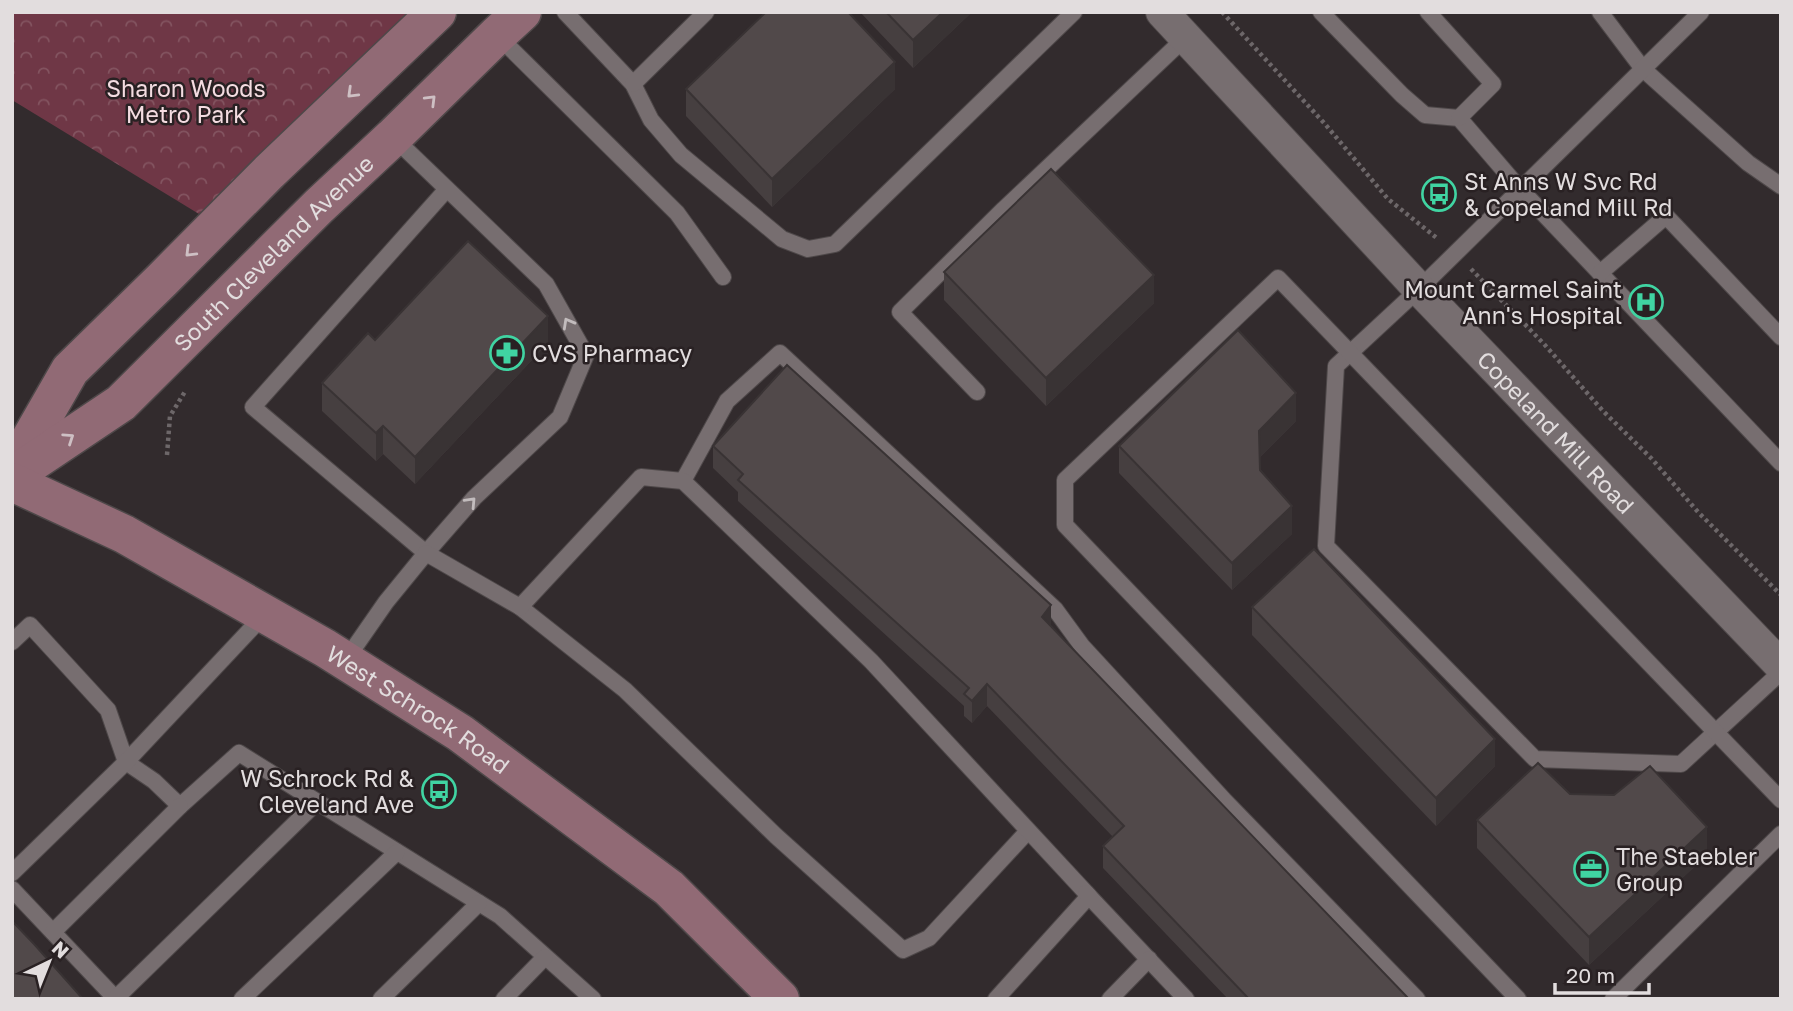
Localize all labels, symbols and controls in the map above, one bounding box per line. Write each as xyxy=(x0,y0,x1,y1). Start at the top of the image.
park label: Sharon Woods Metro Park xyxy=(106,74,266,128)
one-way arrow xyxy=(347,85,360,97)
one-way arrow xyxy=(423,95,436,108)
street label: South Cleveland Avenue xyxy=(167,149,379,357)
place label: St Anns W Svc Rd & Copeland Mill Rd xyxy=(1464,167,1672,221)
bus stop icon: St Anns W Svc Rd & Copeland Mill Rd xyxy=(1420,175,1458,213)
one-way arrow xyxy=(185,244,198,257)
place label: Mount Carmel Saint Ann's Hospital xyxy=(1404,275,1622,329)
hospital icon: Mount Carmel Saint Ann's Hospital xyxy=(1627,283,1665,321)
one-way arrow xyxy=(563,317,576,330)
pharmacy icon: CVS Pharmacy xyxy=(488,334,526,372)
place label: CVS Pharmacy xyxy=(532,339,692,367)
street label: Copeland Mill Road xyxy=(1472,345,1641,519)
one-way arrow xyxy=(61,434,74,446)
one-way arrow xyxy=(463,497,475,510)
street label: West Schrock Road xyxy=(322,639,515,779)
place label: W Schrock Rd & Cleveland Ave xyxy=(240,764,415,818)
bus stop icon: W Schrock Rd & Cleveland Ave xyxy=(420,772,458,810)
place label: The Staebler Group xyxy=(1616,842,1757,896)
office icon: The Staebler Group xyxy=(1572,850,1610,888)
north arrow xyxy=(14,927,84,997)
text: N xyxy=(48,936,74,963)
scale bar xyxy=(1555,951,1650,995)
text: 20 m xyxy=(1566,962,1615,988)

